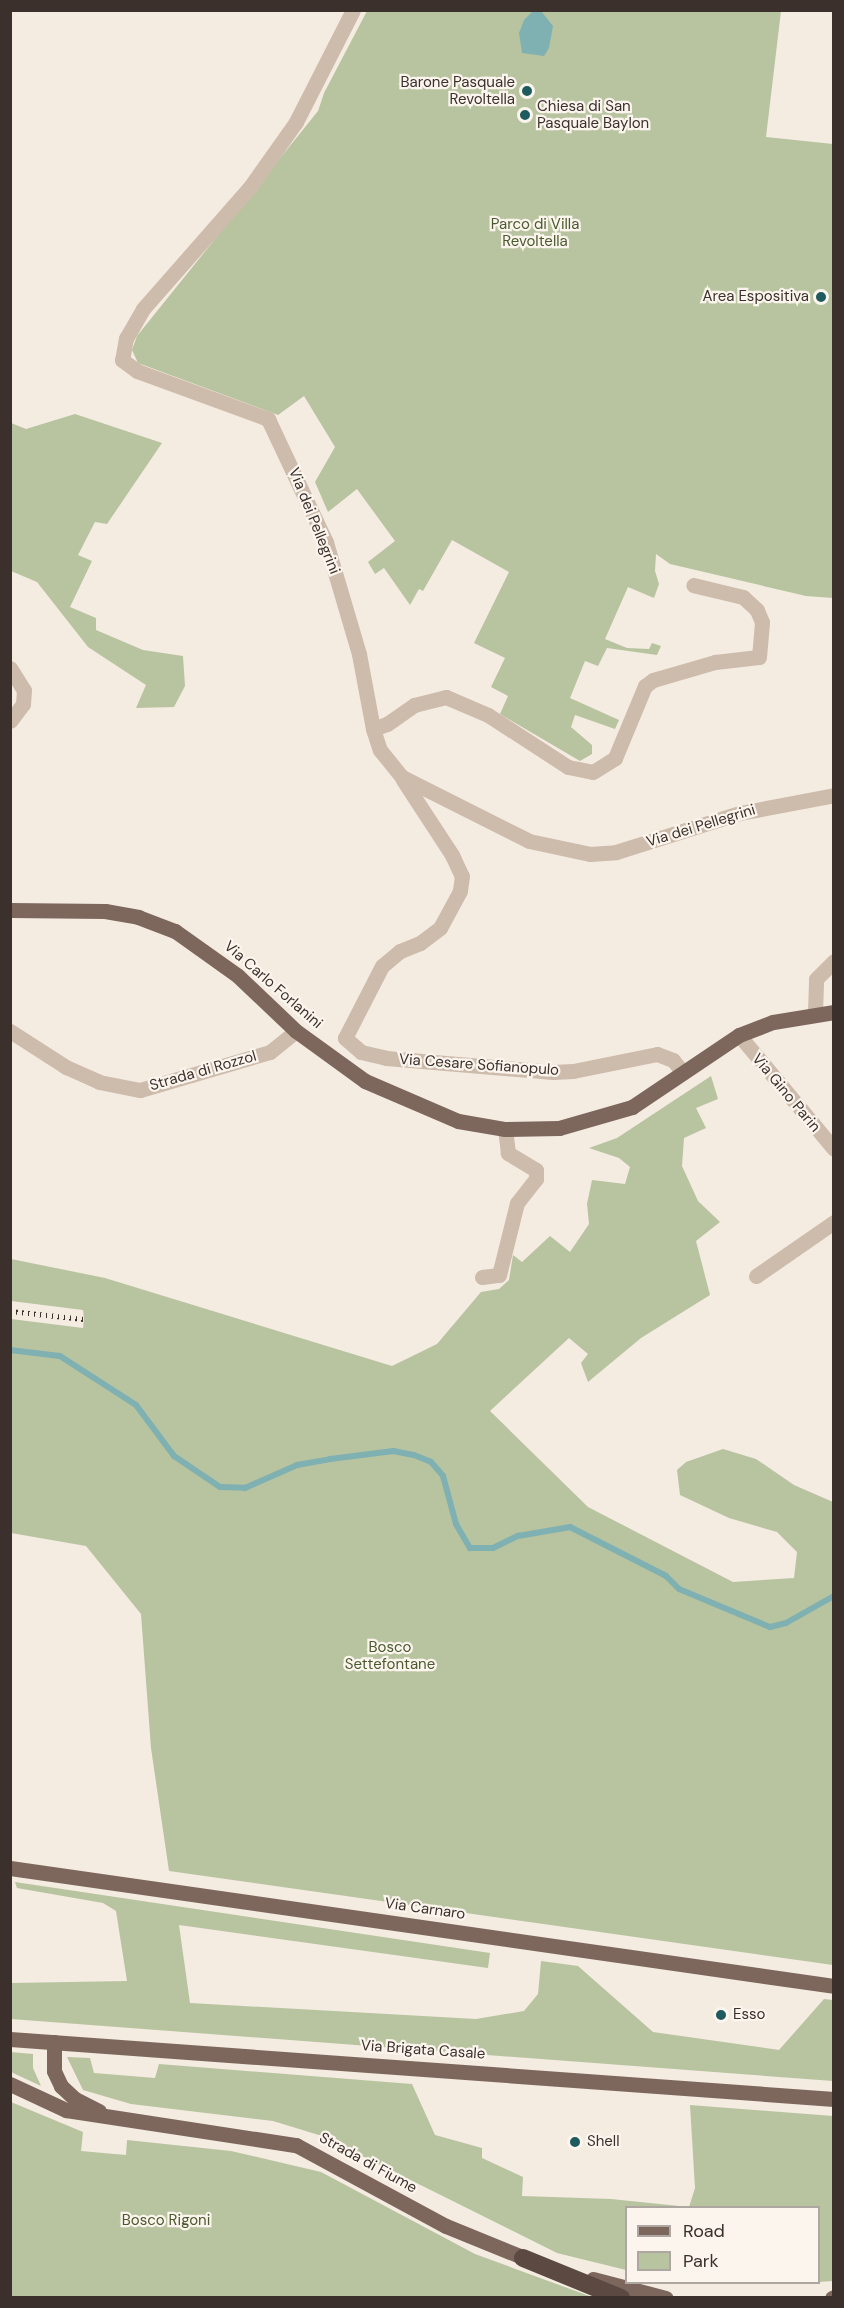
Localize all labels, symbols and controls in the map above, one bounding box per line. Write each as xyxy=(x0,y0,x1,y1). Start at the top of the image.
place label: Barone Pasquale Revoltella xyxy=(400,73,515,108)
marker: Barone Pasquale Revoltella xyxy=(520,84,534,98)
place label: Chiesa di San Pasquale Baylon xyxy=(537,97,649,132)
marker: Chiesa di San Pasquale Baylon xyxy=(518,108,532,122)
park label: Parco di Villa Revoltella xyxy=(491,215,579,250)
place label: Area Espositiva xyxy=(703,288,809,306)
marker: Area Espositiva xyxy=(814,290,828,304)
street label: Via dei Pellegrini xyxy=(284,465,344,577)
street label: Via dei Pellegrini xyxy=(644,801,758,851)
street label: Via Carlo Forlanini xyxy=(220,937,326,1033)
street label: Strada di Rozzol xyxy=(148,1047,258,1095)
street label: Via Cesare Sofianopulo xyxy=(398,1050,560,1080)
street label: Via Gino Parin xyxy=(748,1050,824,1136)
park label: Bosco Settefontane xyxy=(345,1638,435,1673)
street label: Via Carnaro xyxy=(384,1894,466,1924)
place label: Esso xyxy=(733,2006,765,2024)
marker: Esso xyxy=(714,2008,728,2022)
street label: Via Brigata Casale xyxy=(360,2037,486,2063)
street label: Strada di Fiume xyxy=(316,2129,420,2197)
place label: Shell xyxy=(587,2133,620,2151)
marker: Shell xyxy=(568,2135,582,2149)
legend xyxy=(625,2206,820,2284)
park label: Bosco Rigoni xyxy=(122,2212,210,2230)
text: Road xyxy=(683,2219,725,2243)
text: Park xyxy=(683,2249,719,2273)

